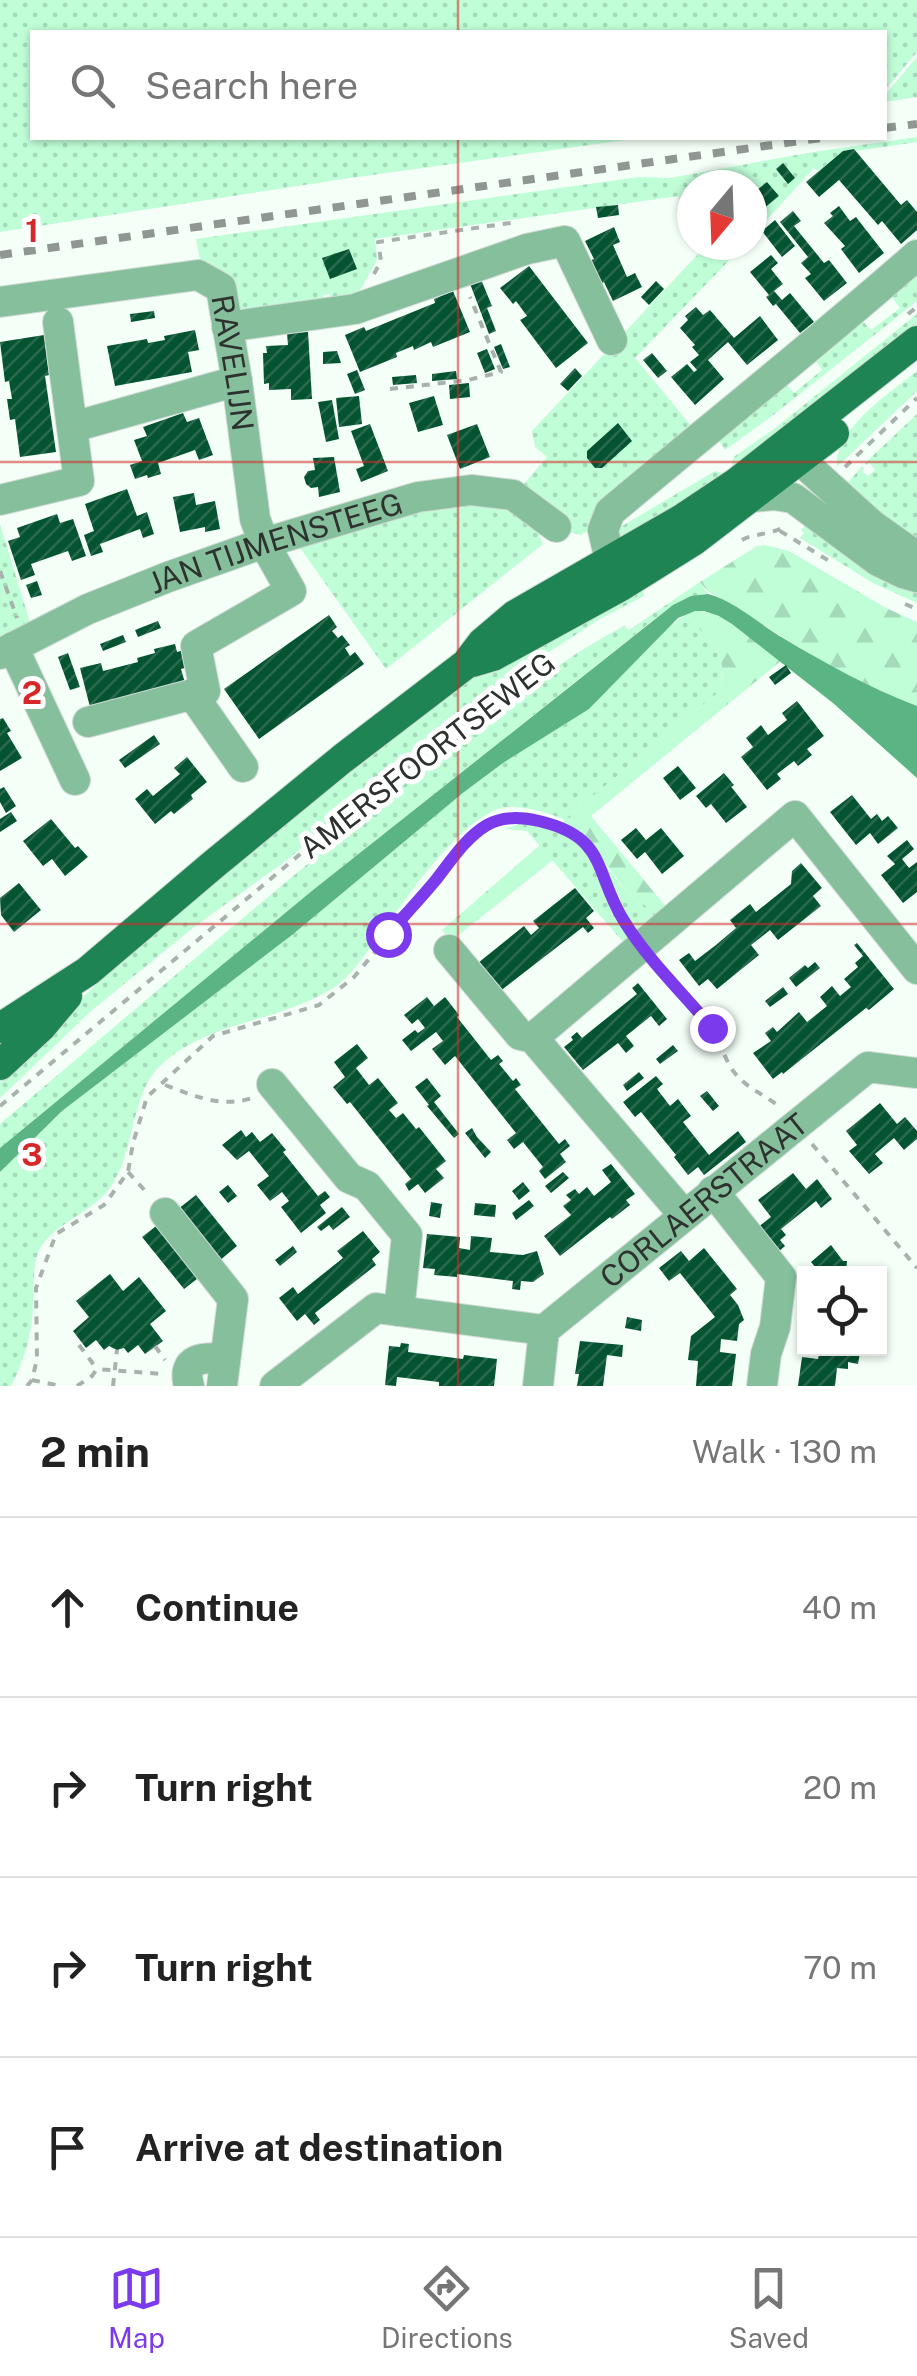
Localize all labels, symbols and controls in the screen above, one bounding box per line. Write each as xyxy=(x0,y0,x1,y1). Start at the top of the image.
search box xyxy=(30,30,887,140)
icon: search xyxy=(65,58,120,113)
text: Search here xyxy=(145,63,358,108)
north arrow xyxy=(677,170,767,260)
text: 1 xyxy=(25,212,39,249)
street label: RAVELIJN xyxy=(204,292,261,433)
street label: JAN TIJMENSTEEG xyxy=(143,485,407,601)
street label: AMERSFOORTSEWEG xyxy=(292,644,562,866)
text: 2 xyxy=(22,674,42,711)
route start xyxy=(366,912,412,958)
route end xyxy=(690,1006,736,1052)
street label: CORLAERSTRAAT xyxy=(593,1105,815,1295)
text: 3 xyxy=(21,1136,43,1173)
map controls xyxy=(797,1266,887,1356)
button: locate xyxy=(797,1266,887,1356)
text: 2 min xyxy=(40,1427,150,1476)
text: Walk · 130 m xyxy=(692,1433,877,1470)
icon: ahead xyxy=(40,1580,95,1635)
text: Continue xyxy=(135,1585,299,1630)
text: 40 m xyxy=(802,1589,877,1626)
icon: right xyxy=(40,1760,95,1815)
text: Turn right xyxy=(135,1765,313,1810)
text: 20 m xyxy=(803,1769,877,1806)
icon: right xyxy=(40,1940,95,1995)
text: Turn right xyxy=(135,1945,313,1990)
text: 70 m xyxy=(803,1949,877,1986)
icon: arrive xyxy=(40,2120,95,2175)
text: Arrive at destination xyxy=(135,2125,503,2170)
tab: Map xyxy=(108,2261,165,2354)
tab: Directions xyxy=(381,2261,513,2354)
tab: Saved xyxy=(729,2261,809,2354)

